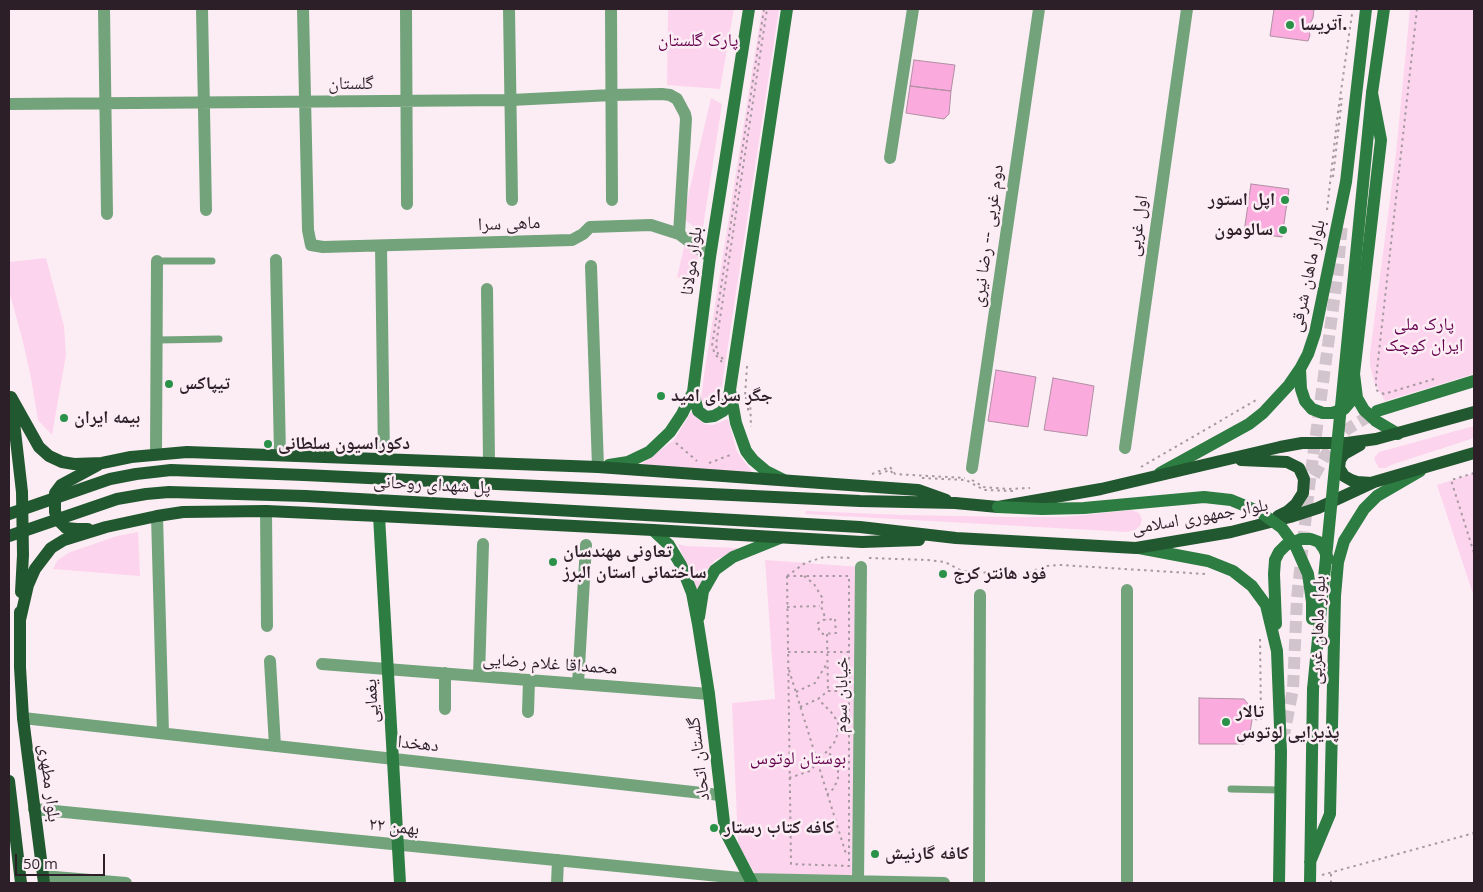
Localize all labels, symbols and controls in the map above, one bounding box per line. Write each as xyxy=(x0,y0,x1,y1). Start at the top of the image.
place label: آتریسا. xyxy=(1300,14,1347,36)
marker: آتریسا. xyxy=(1284,19,1296,31)
park label: پارک گلستان xyxy=(658,30,738,52)
street label: گلستان xyxy=(328,73,374,95)
street label: دوم غربی -- رضا نیری xyxy=(967,163,1009,309)
place label: اپل استور xyxy=(1208,189,1275,211)
street label: اول غربی xyxy=(1123,194,1153,258)
marker: اپل استور xyxy=(1279,194,1291,206)
street label: ماهی سرا xyxy=(477,212,541,236)
street label: بلوار ماهان شرقی xyxy=(1286,218,1330,334)
place label: سالومون xyxy=(1214,219,1273,241)
marker: سالومون xyxy=(1277,224,1289,236)
street label: بلوار مولانا xyxy=(676,225,708,297)
park label: پارک ملی ایران کوچک xyxy=(1385,314,1463,356)
place label: تیپاکس xyxy=(179,373,230,395)
marker: تیپاکس xyxy=(163,378,175,390)
place label: جگر سرای امید xyxy=(671,385,773,407)
marker: جگر سرای امید xyxy=(655,390,667,402)
place label: بیمه ایران xyxy=(74,407,140,429)
marker: بیمه ایران xyxy=(58,412,70,424)
place label: دکوراسیون سلطانی xyxy=(278,433,410,455)
marker: دکوراسیون سلطانی xyxy=(262,438,274,450)
street label: پل شهدای روحانی xyxy=(373,471,491,499)
street label: بلوار جمهوری اسلامی xyxy=(1130,494,1270,540)
place label: تعاونی مهندسان ساختمانی استان البرز xyxy=(563,541,707,584)
marker: تعاونی مهندسان ساختمانی استان البرز xyxy=(547,556,559,568)
place label: فود هانتر کرج xyxy=(953,563,1047,585)
marker: فود هانتر کرج xyxy=(937,568,949,580)
street label: بلوار ماهان غربی xyxy=(1305,575,1331,685)
street label: محمداقا غلام رضایی xyxy=(482,649,618,679)
street label: خیابان سوم xyxy=(831,657,853,733)
street label: یغمایی xyxy=(360,678,384,724)
place label: تالار پذیرایی لوتوس xyxy=(1236,701,1339,744)
street label: گلستان اتحاد xyxy=(683,716,715,802)
marker: تالار پذیرایی لوتوس xyxy=(1220,716,1232,728)
street label: دهخدا xyxy=(396,731,440,757)
street label: بلوار مطهری xyxy=(33,743,65,823)
park label: بوستان لوتوس xyxy=(750,748,846,770)
street label: ۲۲ بهمن xyxy=(368,814,420,840)
place label: کافه کتاب رستار xyxy=(724,817,835,839)
marker: کافه کتاب رستار xyxy=(708,822,720,834)
place label: کافه گارنیش xyxy=(885,843,969,865)
scale bar xyxy=(18,844,108,876)
marker: کافه گارنیش xyxy=(869,848,881,860)
text: 50 m xyxy=(23,853,58,873)

